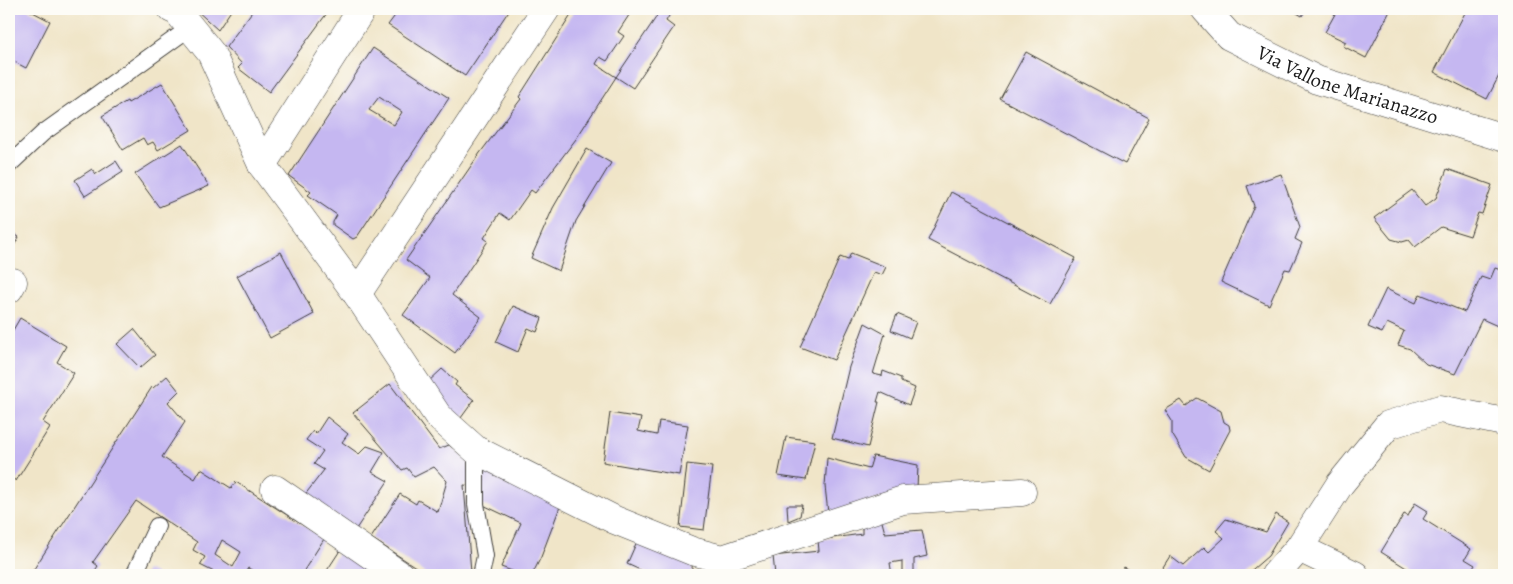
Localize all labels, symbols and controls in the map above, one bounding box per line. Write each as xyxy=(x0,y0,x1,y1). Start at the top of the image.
street label: Via Vallone Marianazzo xyxy=(1252,38,1442,130)

